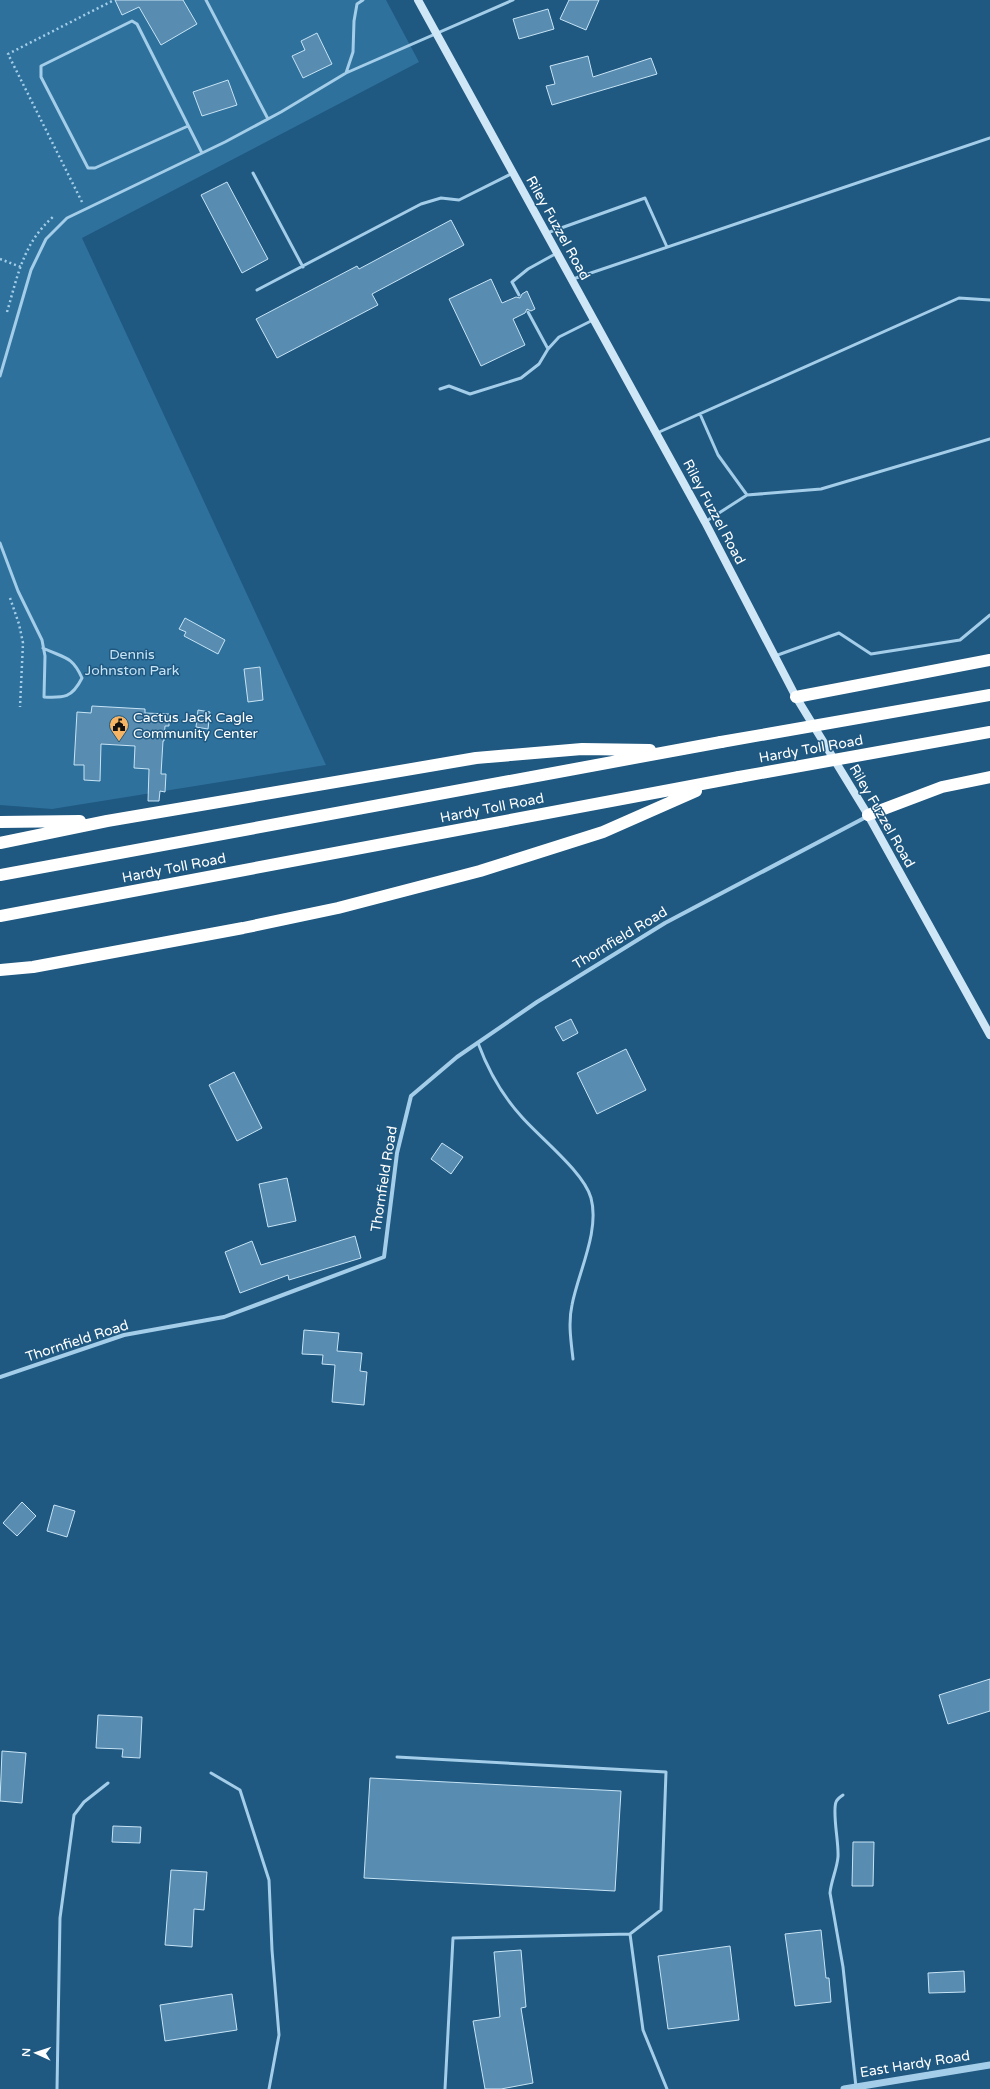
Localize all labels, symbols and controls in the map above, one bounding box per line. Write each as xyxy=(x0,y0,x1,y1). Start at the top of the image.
street label: Riley Fuzzel Road xyxy=(522,173,594,283)
street label: Riley Fuzzel Road xyxy=(679,456,749,568)
park label: Dennis Johnston Park xyxy=(85,646,180,679)
place label: Cactus Jack Cagle Community Center xyxy=(133,709,259,742)
public building icon: Cactus Jack Cagle Community Center xyxy=(108,714,130,742)
street label: Hardy Toll Road xyxy=(758,731,864,767)
street label: Riley Fuzzel Road xyxy=(845,761,919,871)
street label: Hardy Toll Road xyxy=(439,790,545,826)
street label: Hardy Toll Road xyxy=(121,850,227,886)
street label: Thornfield Road xyxy=(570,903,670,973)
street label: Thornfield Road xyxy=(367,1125,401,1233)
street label: Thornfield Road xyxy=(23,1316,131,1366)
north arrow xyxy=(16,2033,56,2073)
street label: East Hardy Road xyxy=(859,2047,971,2081)
text: N xyxy=(20,2048,33,2057)

